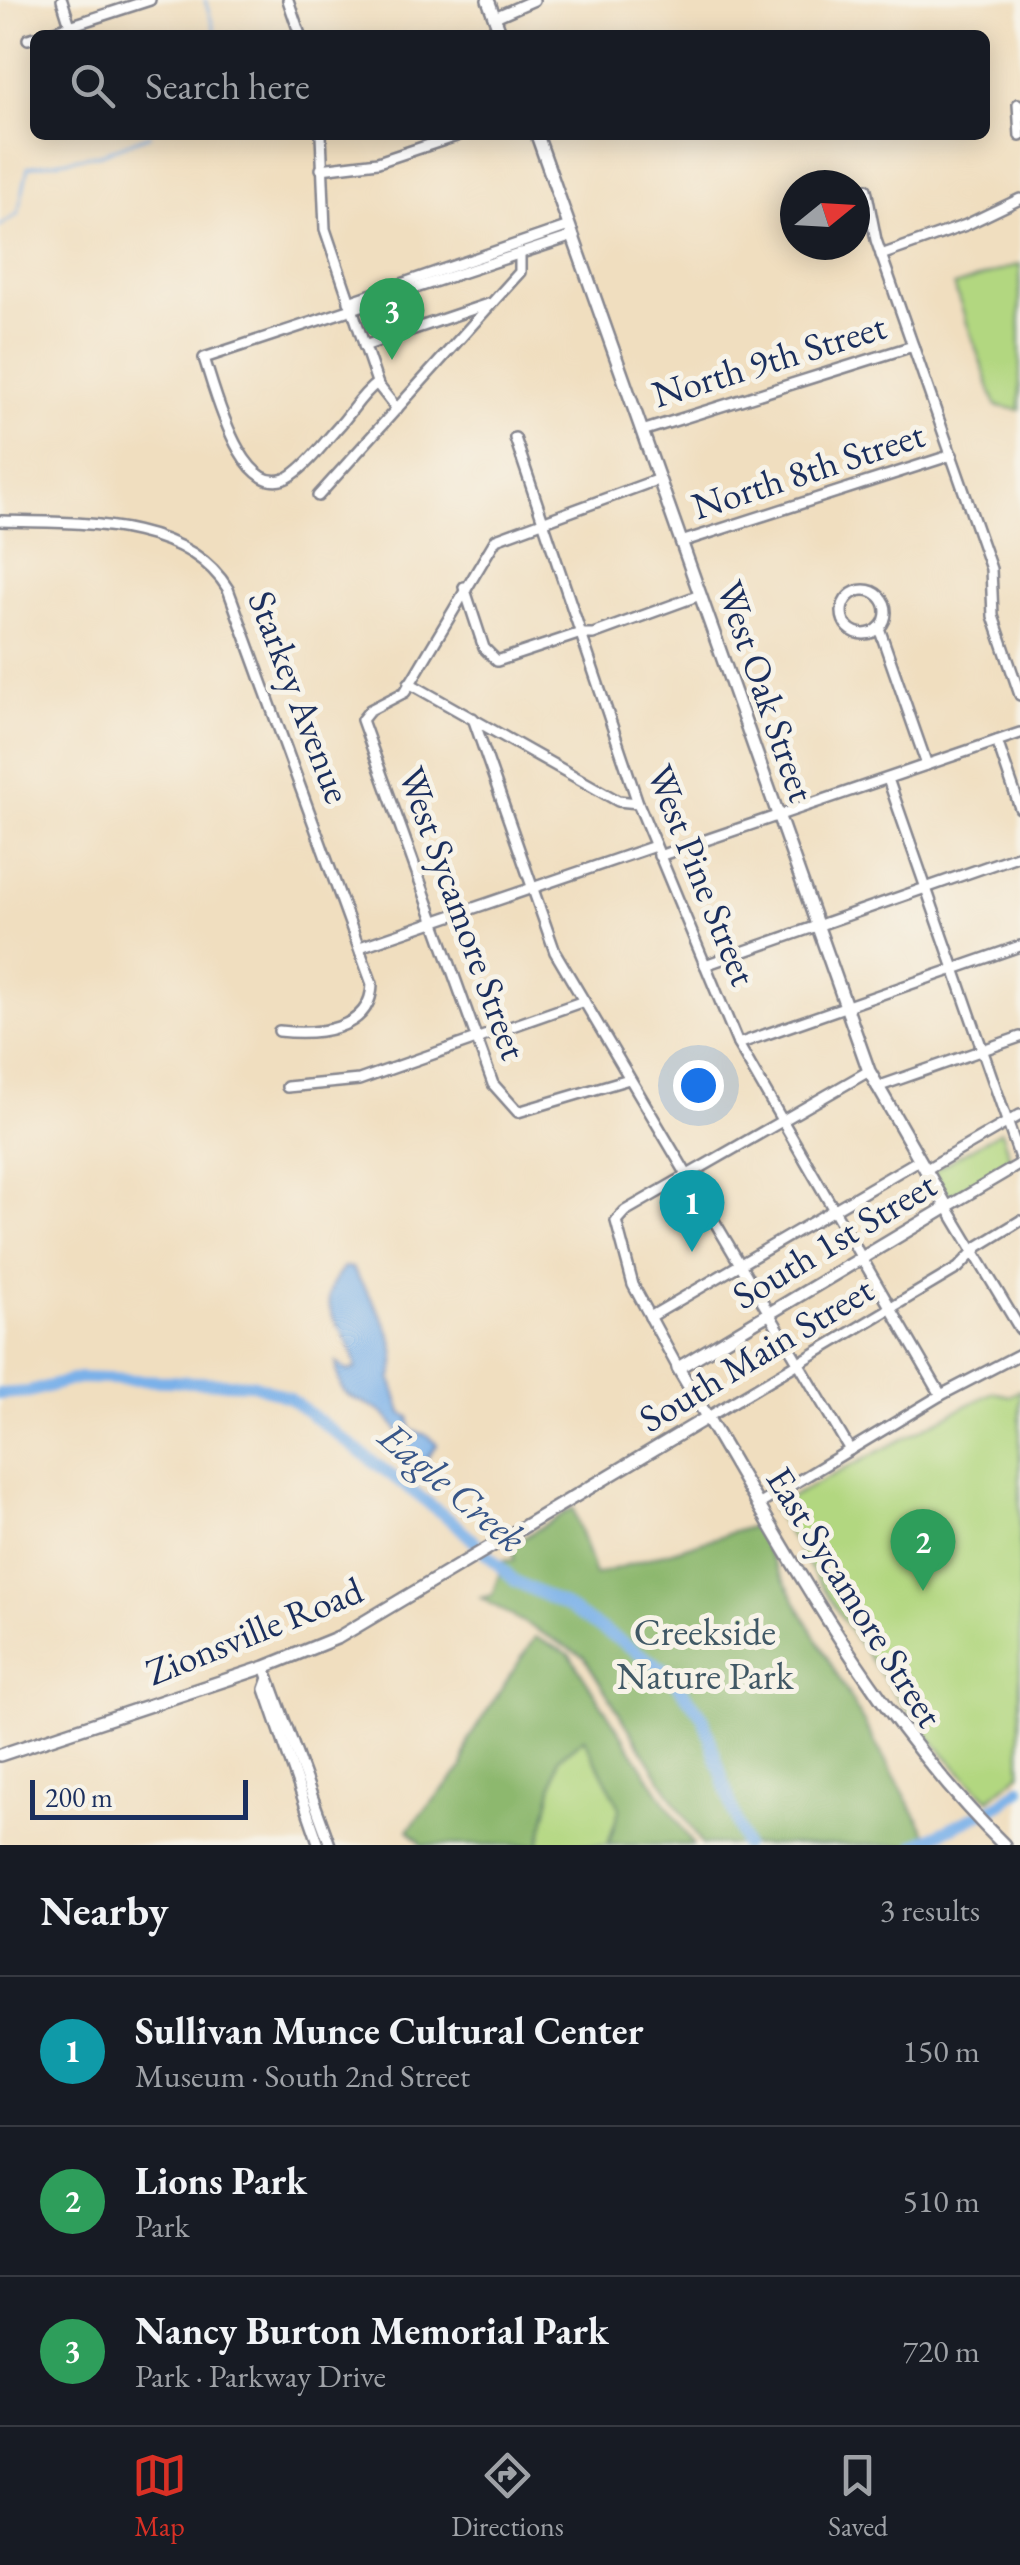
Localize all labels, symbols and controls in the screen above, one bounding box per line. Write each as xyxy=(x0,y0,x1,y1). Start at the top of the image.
search box xyxy=(30,30,990,140)
icon: search xyxy=(65,58,120,113)
text: Search here xyxy=(145,61,310,110)
north arrow xyxy=(780,170,870,260)
pin: 3 xyxy=(360,278,424,360)
street label: North 9th Street xyxy=(646,301,892,418)
street label: North 8th Street xyxy=(685,409,930,530)
street label: West Oak Street xyxy=(706,574,827,808)
street label: Starkey Avenue xyxy=(238,584,363,810)
street label: West Pine Street xyxy=(636,757,769,992)
street label: West Sycamore Street xyxy=(388,760,539,1066)
your location xyxy=(673,1060,724,1111)
street label: South 1st Street xyxy=(723,1160,945,1320)
pin: 1 xyxy=(660,1170,724,1252)
street label: South Main Street xyxy=(630,1264,882,1443)
water label: Eagle Creek xyxy=(367,1409,537,1564)
street label: East Sycamore Street xyxy=(756,1457,955,1736)
pin: 2 xyxy=(890,1508,956,1591)
street label: Zionsville Road xyxy=(138,1565,370,1696)
park label: Creekside Nature Park xyxy=(616,1607,795,1700)
scale bar xyxy=(30,1775,248,1820)
text: 200 m xyxy=(45,1779,113,1815)
text: Nearby xyxy=(40,1883,169,1938)
text: 3 results xyxy=(880,1889,980,1931)
text: Sullivan Munce Cultural Center xyxy=(135,2006,643,2055)
text: 1 xyxy=(64,2030,81,2072)
text: 150 m xyxy=(903,2030,980,2072)
text: Museum · South 2nd Street xyxy=(135,2055,470,2097)
text: Lions Park xyxy=(135,2156,307,2205)
text: 2 xyxy=(64,2180,81,2222)
text: 510 m xyxy=(903,2180,980,2222)
text: Park xyxy=(135,2205,190,2247)
text: Nancy Burton Memorial Park xyxy=(135,2306,609,2355)
text: 3 xyxy=(64,2330,81,2372)
text: 720 m xyxy=(903,2330,980,2372)
text: Park · Parkway Drive xyxy=(135,2355,386,2397)
tab: Map xyxy=(132,2448,187,2544)
tab: Directions xyxy=(451,2448,564,2544)
tab: Saved xyxy=(828,2448,888,2544)

